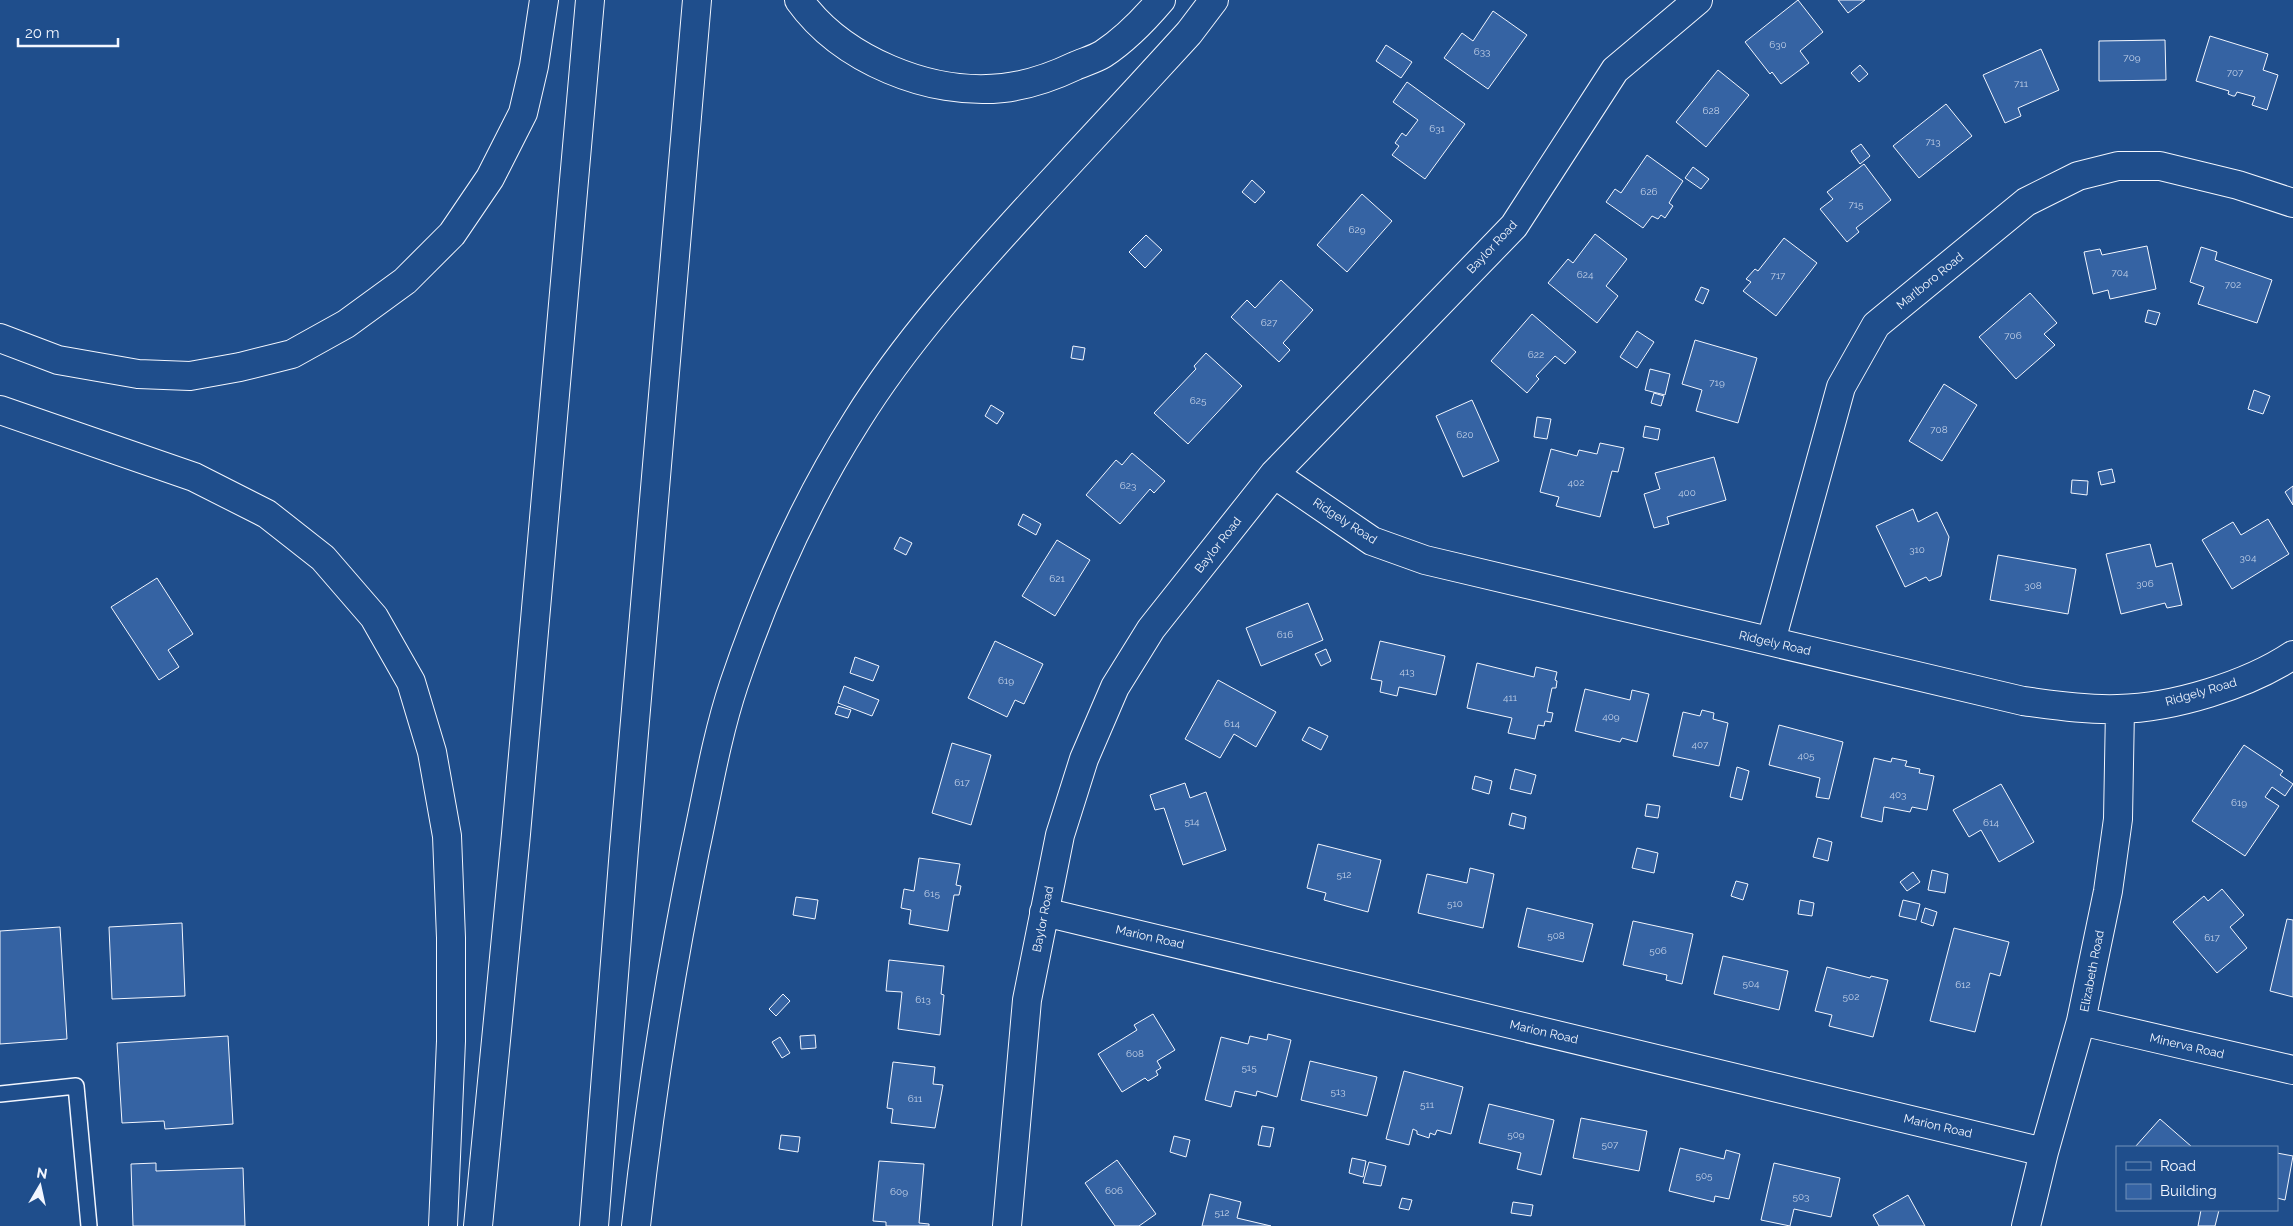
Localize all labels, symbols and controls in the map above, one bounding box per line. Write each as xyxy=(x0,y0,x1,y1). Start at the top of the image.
scale bar xyxy=(18,15,118,47)
text: 20 m xyxy=(25,24,60,42)
house number: 630 xyxy=(1769,39,1787,50)
house number: 633 xyxy=(1474,46,1490,57)
house number: 709 xyxy=(2123,52,2141,63)
house number: 707 xyxy=(2227,67,2244,78)
house number: 711 xyxy=(2014,78,2029,89)
house number: 628 xyxy=(1702,105,1720,116)
house number: 631 xyxy=(1429,123,1446,134)
house number: 713 xyxy=(1926,136,1940,147)
house number: 626 xyxy=(1640,186,1658,197)
house number: 715 xyxy=(1848,199,1864,210)
street label: Baylor Road xyxy=(1464,218,1520,276)
house number: 629 xyxy=(1348,224,1366,235)
street label: Marlboro Road xyxy=(1894,250,1966,312)
house number: 704 xyxy=(2112,267,2129,278)
house number: 624 xyxy=(1577,269,1594,280)
house number: 717 xyxy=(1771,270,1786,281)
house number: 702 xyxy=(2225,279,2241,290)
house number: 627 xyxy=(1261,317,1278,328)
house number: 706 xyxy=(2004,330,2022,341)
house number: 622 xyxy=(1528,349,1544,360)
house number: 719 xyxy=(1709,377,1725,388)
house number: 625 xyxy=(1190,395,1207,406)
house number: 708 xyxy=(1930,424,1948,435)
house number: 620 xyxy=(1456,429,1474,440)
house number: 402 xyxy=(1568,477,1584,488)
house number: 623 xyxy=(1120,480,1136,491)
house number: 400 xyxy=(1678,487,1696,498)
street label: Ridgely Road xyxy=(1310,495,1380,547)
street label: Baylor Road xyxy=(1192,514,1244,576)
house number: 310 xyxy=(1909,544,1925,555)
house number: 304 xyxy=(2240,552,2257,563)
house number: 621 xyxy=(1049,573,1065,584)
house number: 306 xyxy=(2136,578,2154,589)
house number: 308 xyxy=(2024,580,2042,591)
street label: Ridgely Road xyxy=(1738,628,1812,658)
house number: 616 xyxy=(1277,629,1293,640)
house number: 413 xyxy=(1399,666,1415,677)
house number: 619 xyxy=(998,675,1014,686)
street label: Ridgely Road xyxy=(2164,675,2238,709)
house number: 411 xyxy=(1503,692,1518,703)
house number: 409 xyxy=(1602,711,1620,722)
house number: 614 xyxy=(1224,718,1240,729)
house number: 407 xyxy=(1692,739,1709,750)
house number: 405 xyxy=(1797,750,1815,761)
house number: 617 xyxy=(954,777,970,788)
house number: 403 xyxy=(1890,789,1906,800)
house number: 619 xyxy=(2231,797,2247,808)
house number: 514 xyxy=(1184,816,1200,827)
house number: 614 xyxy=(1983,817,1999,828)
house number: 512 xyxy=(1337,869,1351,880)
street label: Baylor Road xyxy=(1030,885,1056,953)
house number: 615 xyxy=(924,888,940,899)
house number: 510 xyxy=(1447,898,1463,909)
street label: Marion Road xyxy=(1114,922,1186,952)
street label: Elizabeth Road xyxy=(2077,929,2107,1013)
house number: 508 xyxy=(1547,930,1565,941)
house number: 617 xyxy=(2204,932,2220,943)
house number: 506 xyxy=(1649,945,1667,956)
house number: 504 xyxy=(1742,978,1760,989)
house number: 612 xyxy=(1955,979,1971,990)
house number: 502 xyxy=(1843,991,1859,1002)
house number: 613 xyxy=(915,994,931,1005)
street label: Marion Road xyxy=(1508,1017,1580,1047)
street label: Minerva Road xyxy=(2148,1031,2226,1061)
house number: 608 xyxy=(1126,1048,1144,1059)
house number: 515 xyxy=(1241,1062,1257,1073)
house number: 513 xyxy=(1330,1086,1346,1097)
house number: 611 xyxy=(908,1093,923,1104)
house number: 511 xyxy=(1420,1099,1435,1110)
street label: Marion Road xyxy=(1902,1111,1974,1141)
house number: 509 xyxy=(1507,1129,1525,1140)
house number: 507 xyxy=(1602,1139,1619,1150)
legend xyxy=(2116,1146,2278,1211)
text: Road xyxy=(2160,1157,2196,1175)
north arrow xyxy=(15,1161,65,1211)
text: N xyxy=(36,1164,49,1182)
house number: 505 xyxy=(1695,1170,1713,1181)
text: Building xyxy=(2160,1182,2217,1200)
house number: 606 xyxy=(1105,1185,1123,1196)
house number: 609 xyxy=(890,1186,908,1197)
house number: 503 xyxy=(1793,1191,1809,1202)
house number: 512 xyxy=(1215,1207,1229,1218)

